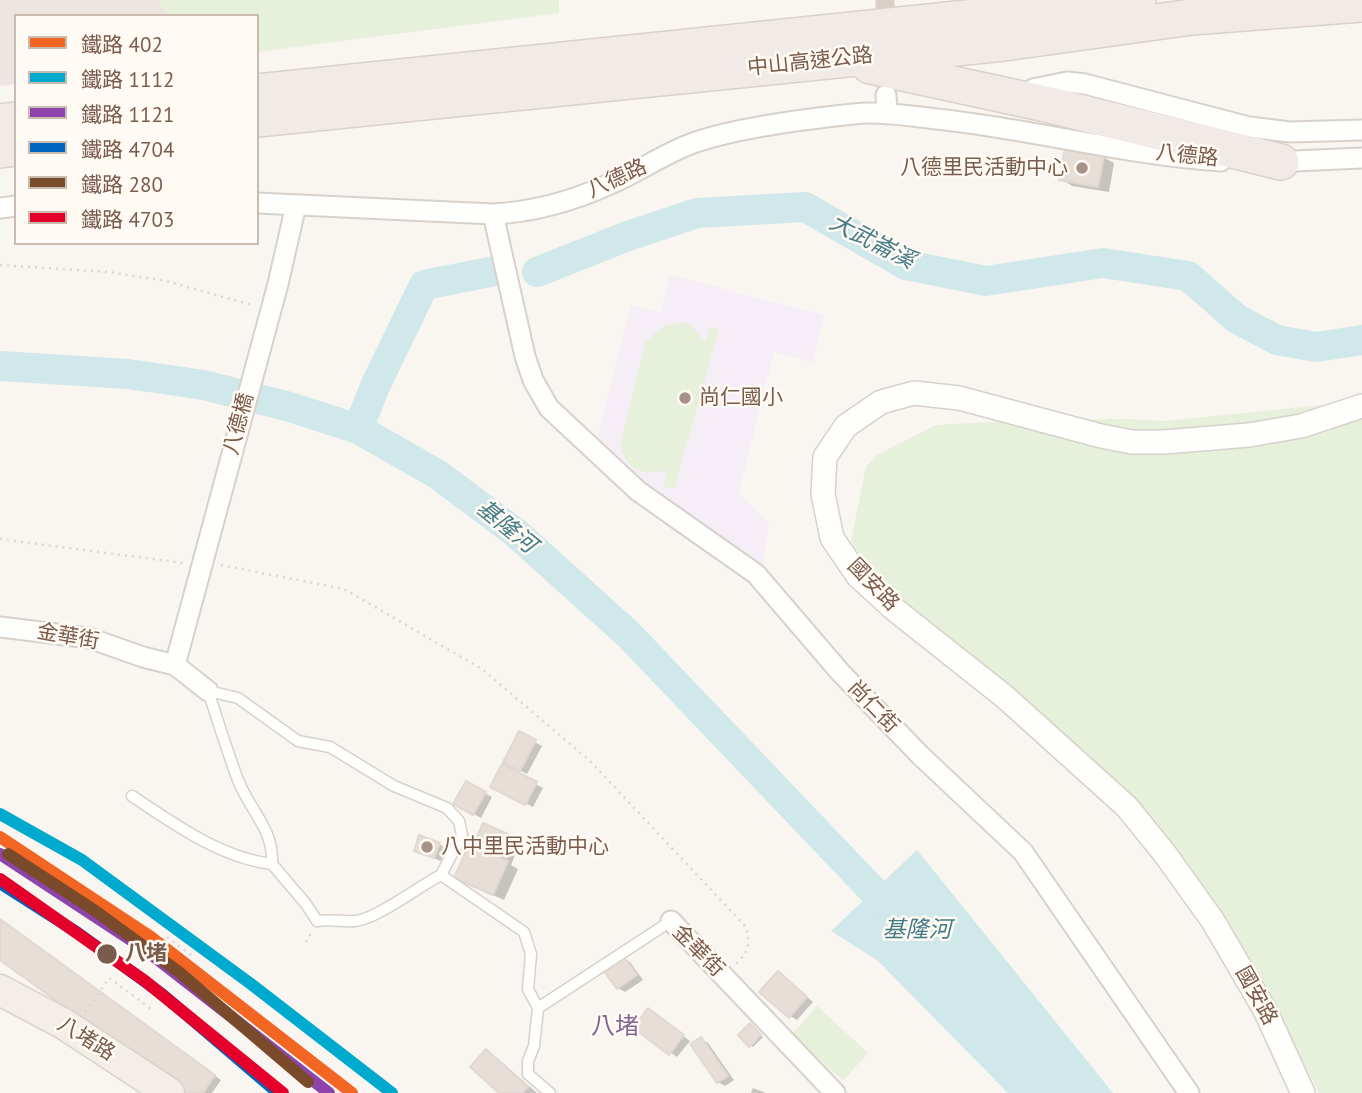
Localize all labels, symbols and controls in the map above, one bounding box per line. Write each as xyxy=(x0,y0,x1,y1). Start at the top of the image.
legend xyxy=(14,14,259,245)
text: 鐵路 402 xyxy=(81,31,163,58)
street label: 中山高速公路 xyxy=(746,43,874,81)
text: 鐵路 1112 xyxy=(81,66,174,93)
text: 鐵路 1121 xyxy=(81,101,174,128)
text: 鐵路 4704 xyxy=(81,136,174,163)
street label: 八德路 xyxy=(1154,140,1220,172)
street label: 八德路 xyxy=(583,154,651,204)
place label: 八德里民活動中心 xyxy=(900,155,1068,181)
marker: 八德里民活動中心 xyxy=(1074,160,1090,176)
text: 鐵路 280 xyxy=(81,171,163,198)
text: 鐵路 4703 xyxy=(81,206,174,233)
water label: 大武崙溪 xyxy=(825,209,919,275)
place label: 尚仁國小 xyxy=(699,385,783,411)
street label: 八德橋 xyxy=(219,390,259,458)
marker: 尚仁國小 xyxy=(677,390,693,406)
water label: 基隆河 xyxy=(471,495,541,559)
street label: 國安路 xyxy=(842,554,904,616)
street label: 金華街 xyxy=(35,619,101,655)
street label: 尚仁街 xyxy=(842,676,904,738)
place label: 八中里民活動中心 xyxy=(441,834,609,860)
marker: 八中里民活動中心 xyxy=(419,839,435,855)
water label: 基隆河 xyxy=(883,916,951,944)
street label: 金華街 xyxy=(667,920,729,982)
place label: 八堵 xyxy=(125,941,167,967)
marker: 八堵 xyxy=(95,942,119,966)
street label: 國安路 xyxy=(1230,962,1282,1030)
street label: 八堵路 xyxy=(53,1012,119,1066)
district label: 八堵 xyxy=(591,1013,639,1041)

